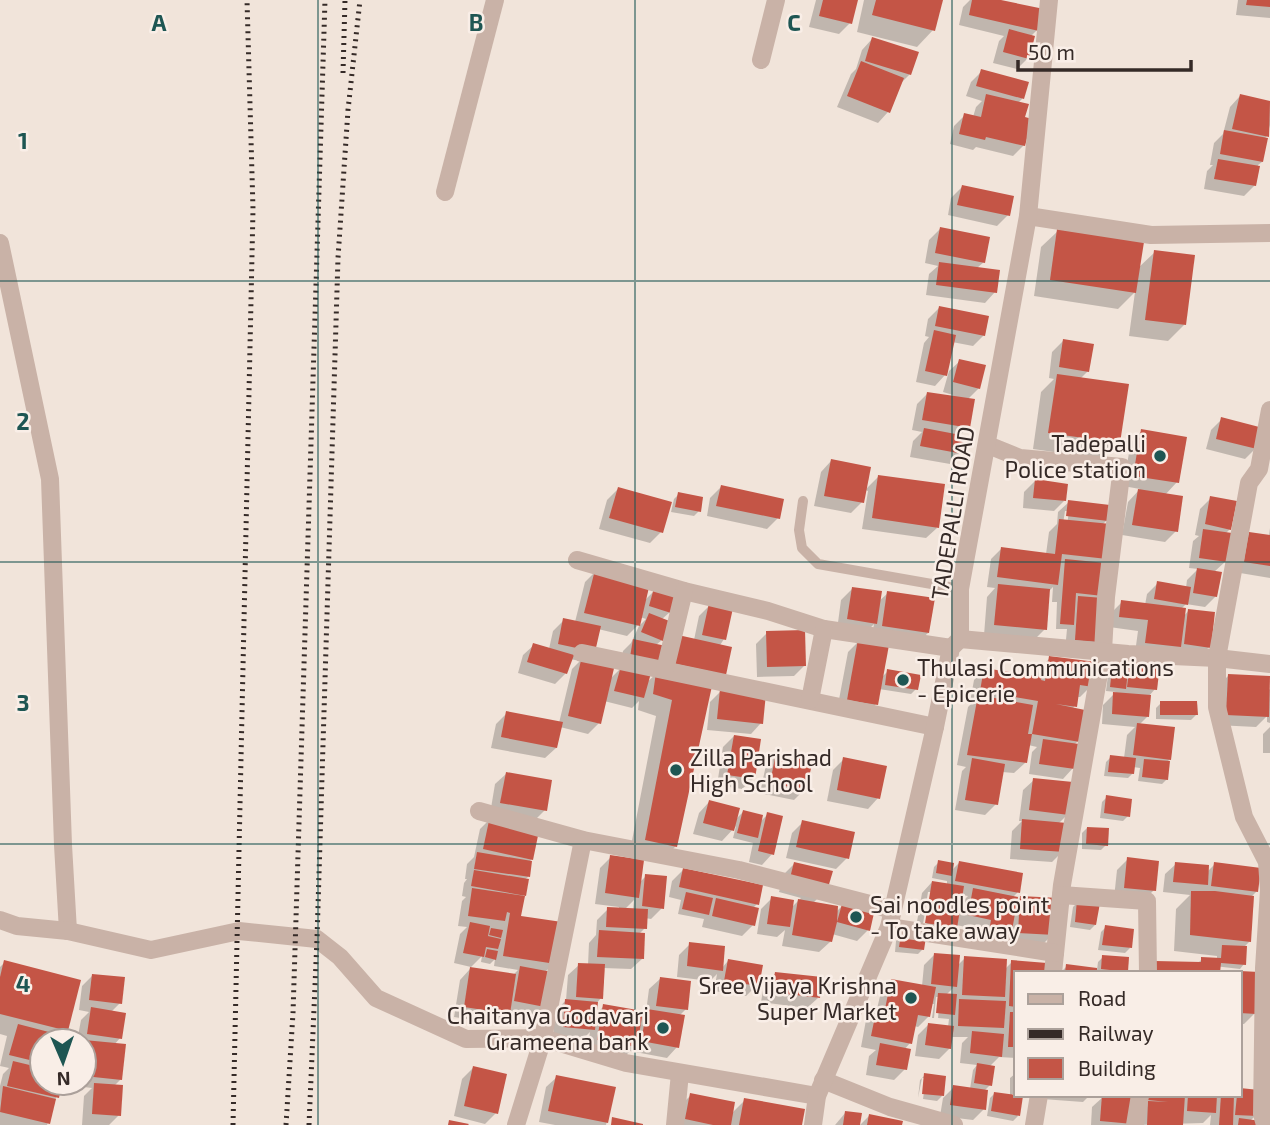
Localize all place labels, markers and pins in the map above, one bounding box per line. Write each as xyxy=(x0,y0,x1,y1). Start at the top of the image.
place label: Tadepalli Police station xyxy=(1004,429,1146,483)
marker: Tadepalli Police station xyxy=(1152,448,1168,464)
place label: Thulasi Communications - Epicerie xyxy=(917,653,1174,707)
marker: Thulasi Communications - Epicerie xyxy=(895,672,911,688)
place label: Zilla Parishad High School xyxy=(690,743,832,797)
marker: Zilla Parishad High School xyxy=(668,762,684,778)
place label: Sai noodles point - To take away xyxy=(870,890,1049,944)
marker: Sai noodles point - To take away xyxy=(848,909,864,925)
place label: Sree Vijaya Krishna Super Market xyxy=(698,971,897,1025)
marker: Sree Vijaya Krishna Super Market xyxy=(903,990,919,1006)
place label: Chaitanya Godavari Grameena bank xyxy=(447,1001,649,1055)
marker: Chaitanya Godavari Grameena bank xyxy=(655,1020,671,1036)

